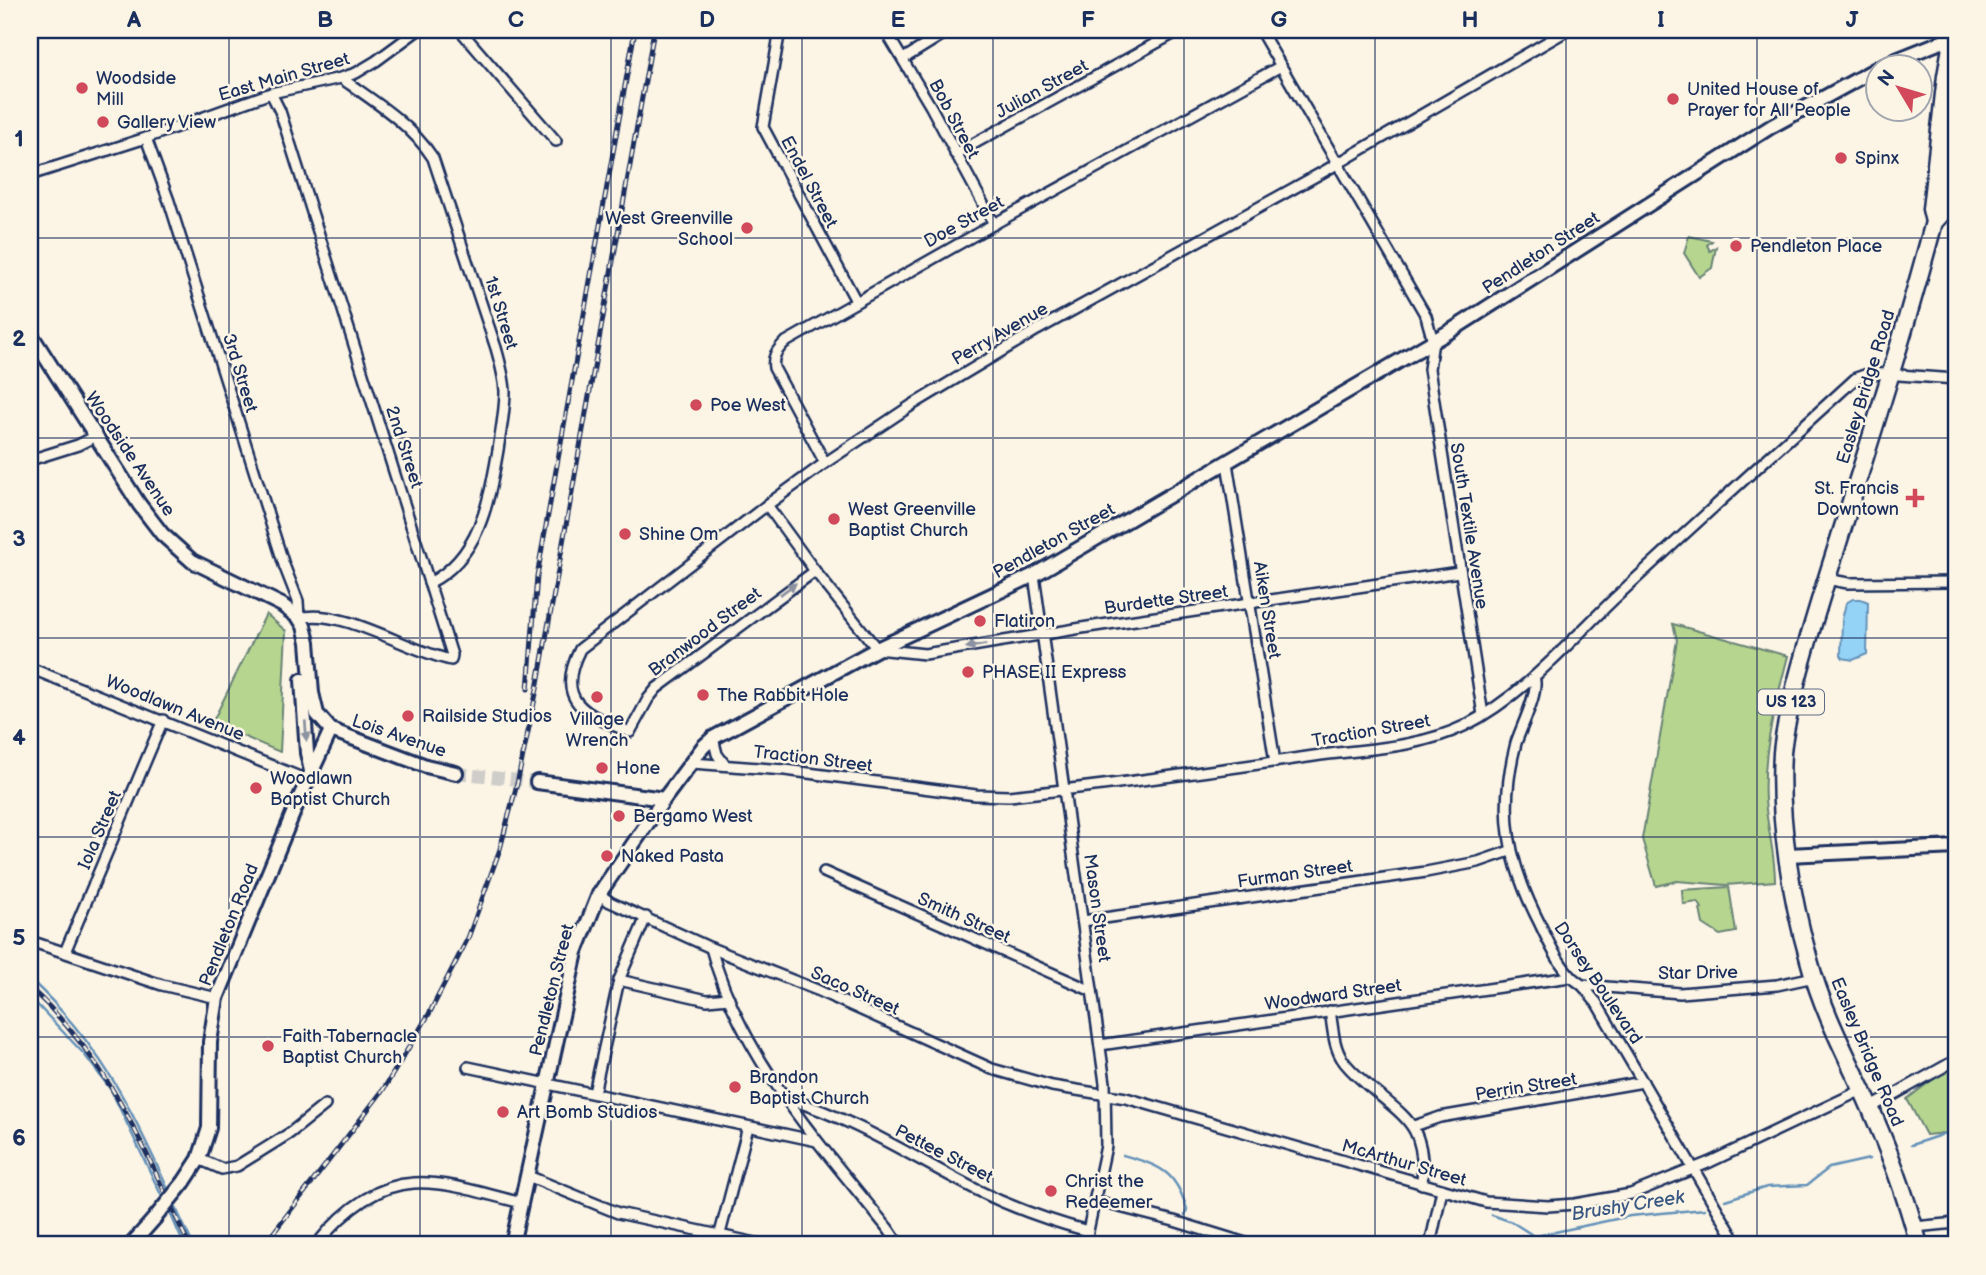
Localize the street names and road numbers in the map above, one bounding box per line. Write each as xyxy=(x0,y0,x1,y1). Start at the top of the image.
street label: East Main Street xyxy=(216,48,352,106)
street label: Julian Street xyxy=(992,55,1092,123)
street label: Bob Street xyxy=(924,76,984,163)
street label: Endel Street xyxy=(776,133,842,232)
street label: Doe Street xyxy=(921,191,1008,252)
street label: Pendleton Street xyxy=(1478,207,1604,299)
street label: 1st Street xyxy=(480,274,522,353)
street label: Perry Avenue xyxy=(948,298,1052,370)
street label: Easley Bridge Road xyxy=(1833,307,1899,467)
street label: 3rd Street xyxy=(218,331,262,415)
street label: Woodside Avenue xyxy=(81,388,180,520)
street label: 2nd Street xyxy=(381,403,427,491)
street label: South Textile Avenue xyxy=(1445,441,1493,611)
street label: Pendleton Street xyxy=(990,499,1119,583)
street label: Aiken Street xyxy=(1249,560,1285,661)
street label: Burdette Street xyxy=(1103,581,1230,619)
street label: Branwood Street xyxy=(645,583,766,681)
street label: Woodlawn Avenue xyxy=(103,671,248,746)
road number: US 123 xyxy=(1758,690,1824,715)
street label: Lois Avenue xyxy=(349,710,449,762)
street label: Traction Street xyxy=(1310,710,1432,752)
street label: Traction Street xyxy=(752,741,874,777)
street label: Iola Street xyxy=(74,787,126,873)
street label: Mason Street xyxy=(1079,853,1115,964)
street label: Furman Street xyxy=(1236,855,1354,892)
street label: Pendleton Road xyxy=(195,861,263,989)
street label: Smith Street xyxy=(914,888,1014,948)
street label: Dorsey Boulevard xyxy=(1549,918,1647,1048)
street label: Pendleton Street xyxy=(525,921,579,1058)
street label: Saco Street xyxy=(807,962,903,1020)
street label: Star Drive xyxy=(1658,962,1738,984)
street label: Easley Bridge Road xyxy=(1826,974,1908,1130)
street label: Woodward Street xyxy=(1263,975,1403,1015)
street label: Perrin Street xyxy=(1474,1069,1579,1105)
street label: Pettee Street xyxy=(892,1120,997,1188)
street label: McArthur Street xyxy=(1339,1135,1469,1191)

